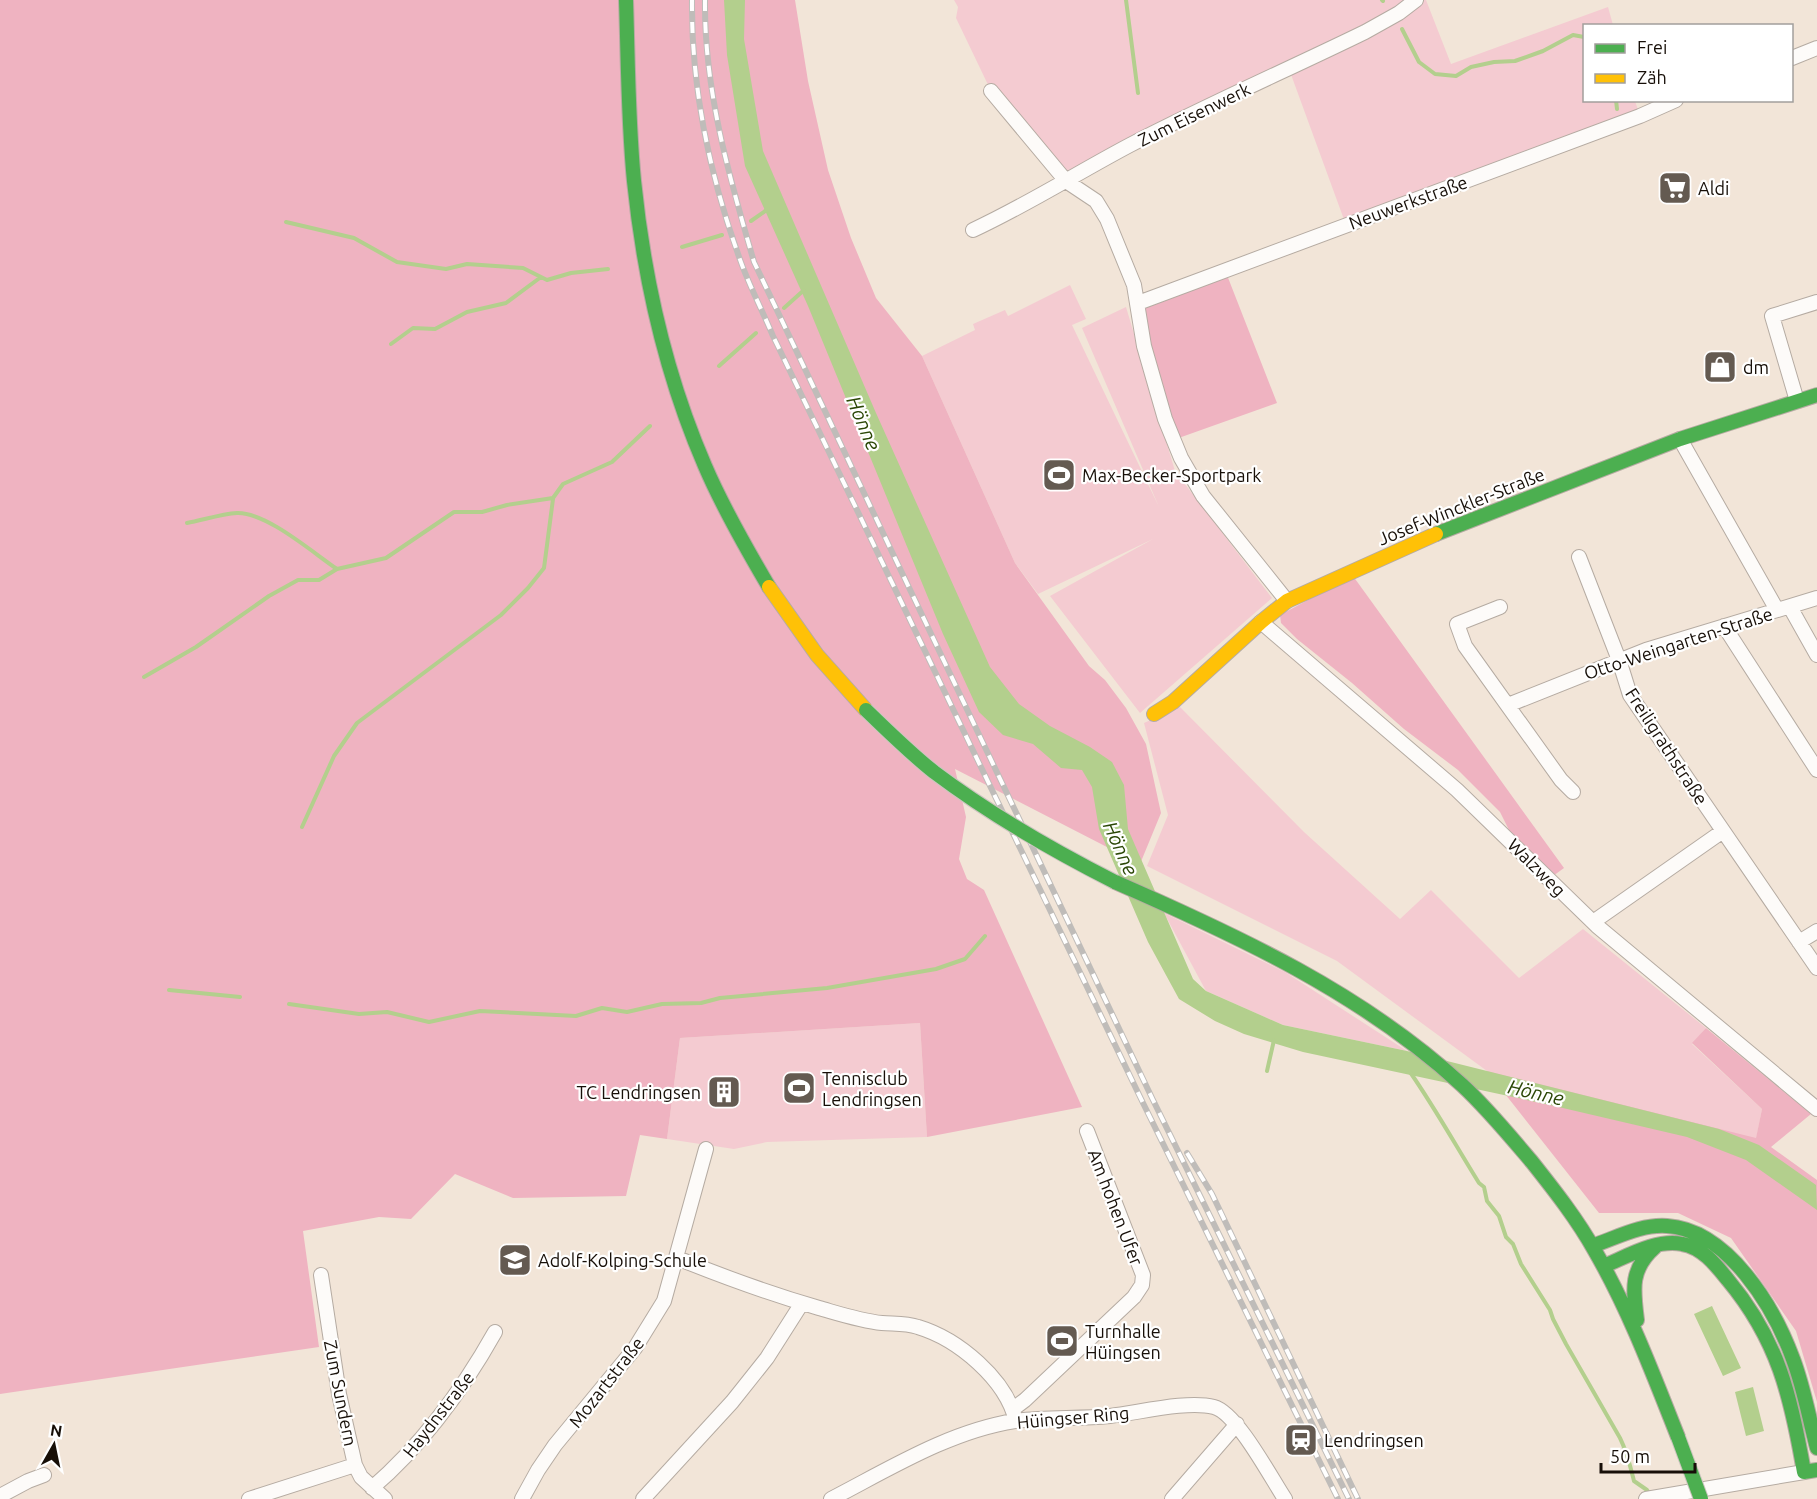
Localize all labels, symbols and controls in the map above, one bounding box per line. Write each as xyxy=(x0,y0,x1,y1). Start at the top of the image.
legend xyxy=(1583,24,1793,102)
text: Frei xyxy=(1637,37,1667,57)
text: Zäh xyxy=(1637,67,1667,87)
street label: Zum Eisenwerk xyxy=(1135,78,1253,150)
supermarket icon: Aldi xyxy=(1657,170,1693,206)
street label: Neuwerkstraße xyxy=(1346,171,1470,233)
place label: Aldi xyxy=(1698,178,1729,198)
shop icon: dm xyxy=(1702,349,1738,385)
place label: dm xyxy=(1743,357,1769,377)
water label: Hönne xyxy=(842,392,886,454)
sports icon: Max-Becker-Sportpark xyxy=(1041,457,1077,493)
street label: Josef-Winckler-Straße xyxy=(1375,463,1547,549)
place label: Max-Becker-Sportpark xyxy=(1082,465,1261,485)
street label: Otto-Weingarten-Straße xyxy=(1581,603,1775,683)
street label: Freiligrathstraße xyxy=(1622,684,1712,808)
water label: Hönne xyxy=(1099,817,1143,879)
street label: Walzweg xyxy=(1504,834,1570,900)
place label: Tennisclub Lendringsen xyxy=(822,1068,922,1109)
sports icon: Tennisclub Lendringsen xyxy=(781,1070,817,1106)
building icon: TC Lendringsen xyxy=(706,1074,742,1110)
water label: Hönne xyxy=(1506,1074,1566,1110)
place label: TC Lendringsen xyxy=(576,1082,701,1102)
street label: Am hohen Ufer xyxy=(1085,1146,1147,1268)
school or university icon: Adolf-Kolping-Schule xyxy=(497,1242,533,1278)
place label: Adolf-Kolping-Schule xyxy=(538,1250,707,1270)
place label: Turnhalle Hüingsen xyxy=(1085,1321,1161,1362)
sports icon: Turnhalle Hüingsen xyxy=(1044,1323,1080,1359)
street label: Mozartstraße xyxy=(565,1333,647,1431)
street label: Zum Sundern xyxy=(321,1338,361,1448)
street label: Haydnstraße xyxy=(398,1367,478,1461)
street label: Hüingser Ring xyxy=(1016,1402,1130,1432)
north arrow xyxy=(24,1415,84,1475)
text: N xyxy=(49,1420,64,1440)
station icon: Lendringsen xyxy=(1283,1422,1319,1458)
place label: Lendringsen xyxy=(1324,1430,1424,1450)
scale bar xyxy=(1601,1436,1696,1474)
text: 50 m xyxy=(1610,1446,1650,1466)

